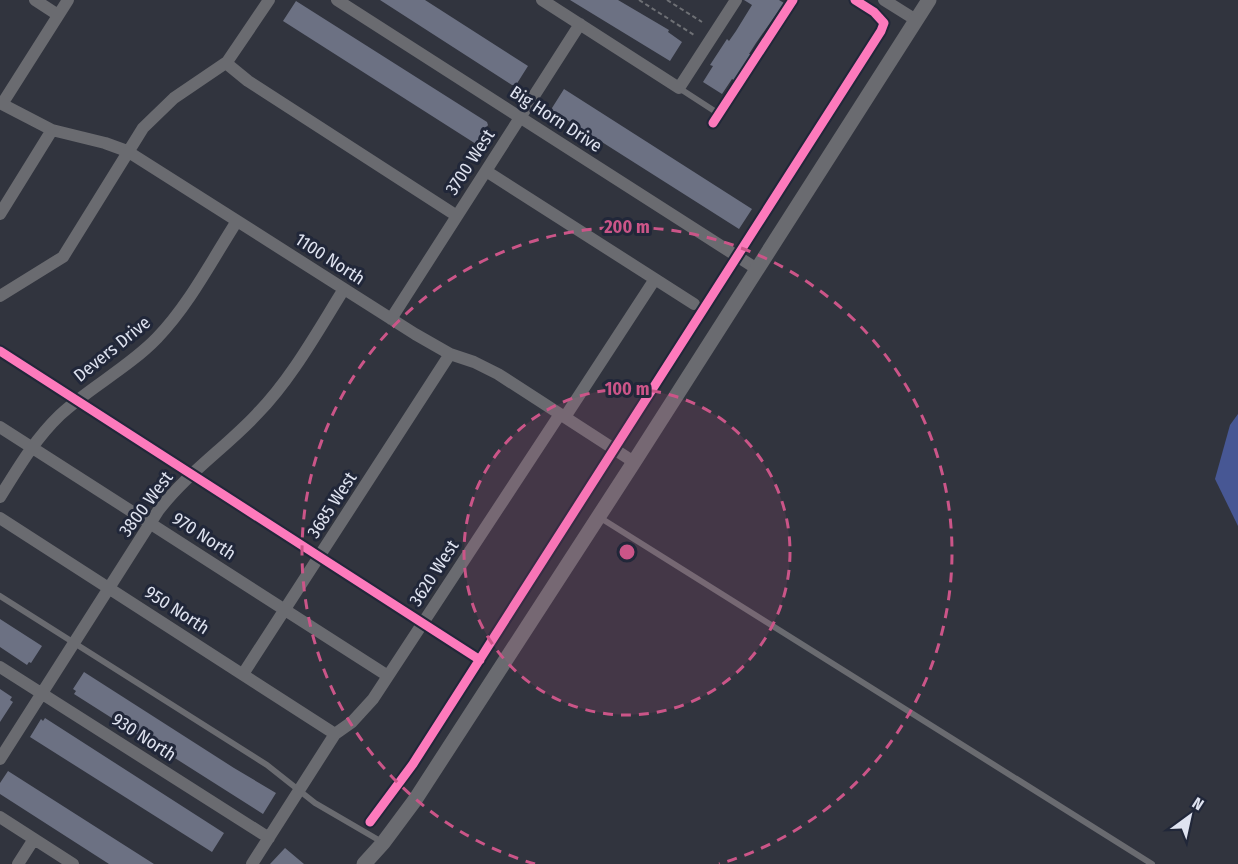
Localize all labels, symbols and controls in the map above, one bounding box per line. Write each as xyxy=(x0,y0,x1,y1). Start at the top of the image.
street label: Big Horn Drive xyxy=(506,81,606,157)
street label: 3700 West xyxy=(441,125,499,199)
text: 200 m xyxy=(603,216,650,238)
street label: 1100 North xyxy=(291,228,369,290)
street label: Devers Drive xyxy=(69,311,155,387)
text: 100 m xyxy=(605,378,649,400)
street label: 3800 West xyxy=(114,467,178,541)
street label: 3685 West xyxy=(303,468,362,542)
street label: 970 North xyxy=(168,507,240,565)
street label: 3620 West xyxy=(405,536,463,610)
centre of rings xyxy=(617,542,637,562)
street label: 950 North xyxy=(141,581,213,639)
street label: 930 North xyxy=(108,708,180,766)
north arrow xyxy=(1160,786,1220,846)
text: N xyxy=(1189,793,1207,814)

